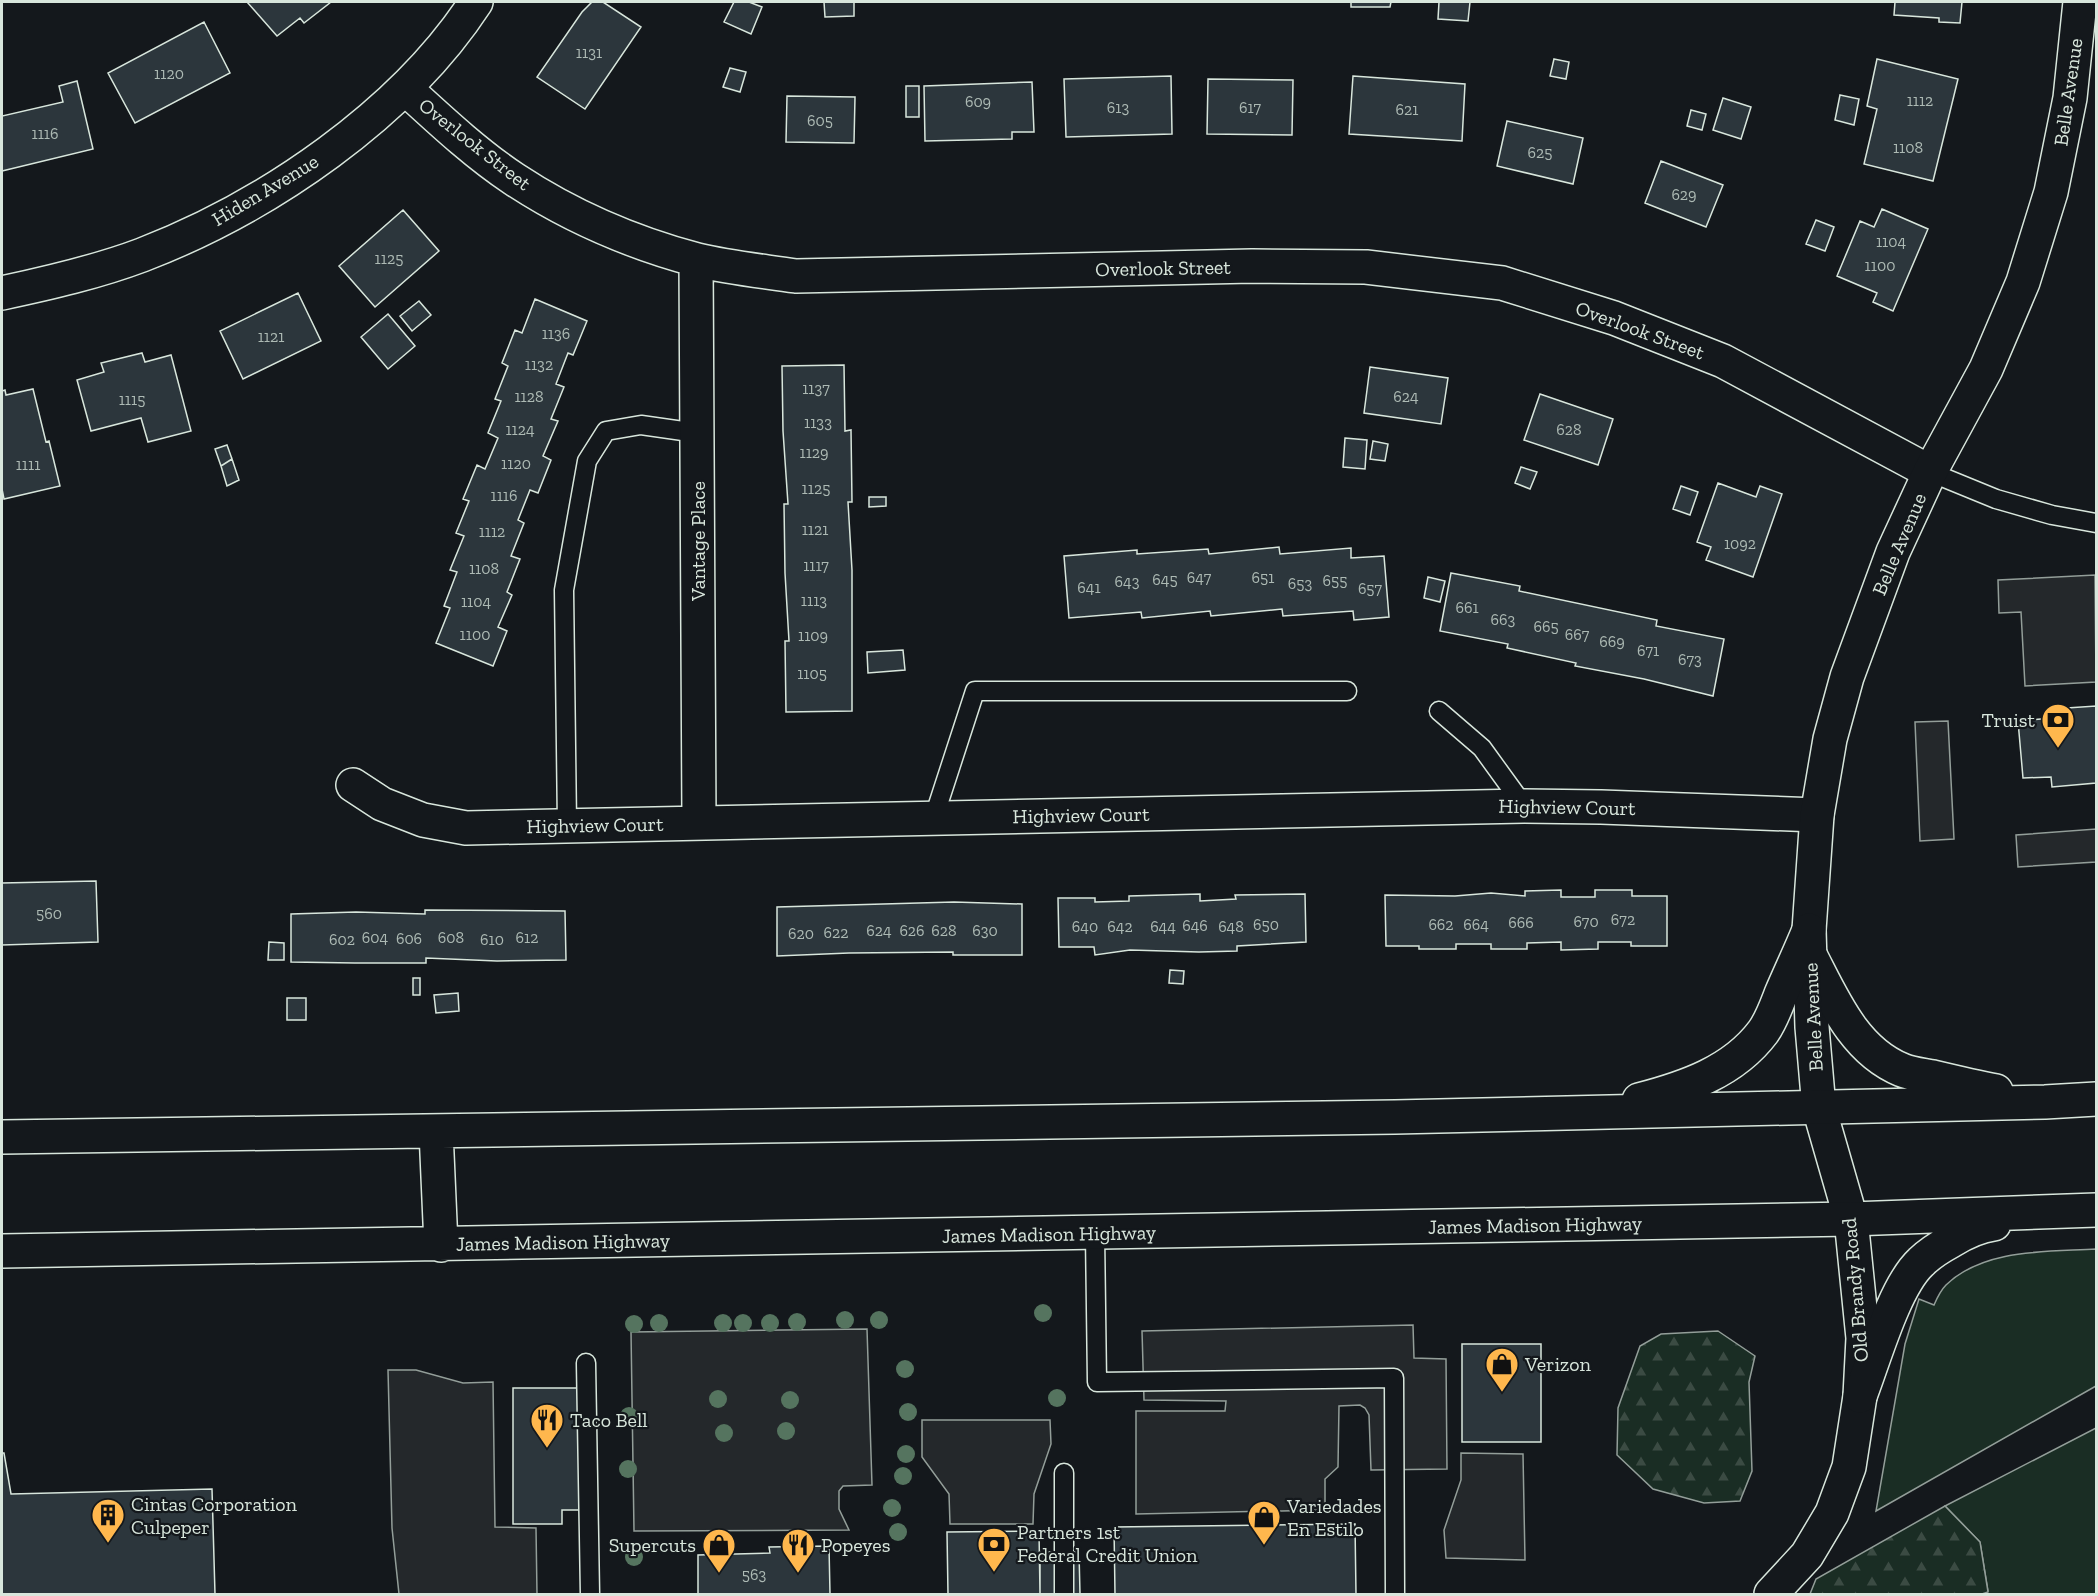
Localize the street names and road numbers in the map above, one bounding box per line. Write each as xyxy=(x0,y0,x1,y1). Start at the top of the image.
street label: Belle Avenue xyxy=(2049,36,2087,148)
street label: Overlook Street xyxy=(414,93,536,196)
street label: Hiden Avenue xyxy=(207,149,323,231)
street label: Overlook Street xyxy=(1095,255,1232,281)
street label: Overlook Street xyxy=(1572,296,1708,365)
street label: Vantage Place xyxy=(686,481,710,602)
street label: Belle Avenue xyxy=(1867,489,1931,599)
street label: Highview Court xyxy=(1498,794,1636,820)
street label: Highview Court xyxy=(1012,802,1150,828)
street label: Highview Court xyxy=(526,812,664,838)
street label: Belle Avenue xyxy=(1798,962,1828,1072)
street label: James Madison Highway xyxy=(1428,1211,1643,1239)
street label: Old Brandy Road xyxy=(1837,1217,1873,1363)
street label: James Madison Highway xyxy=(942,1220,1157,1248)
street label: James Madison Highway xyxy=(456,1228,671,1256)

